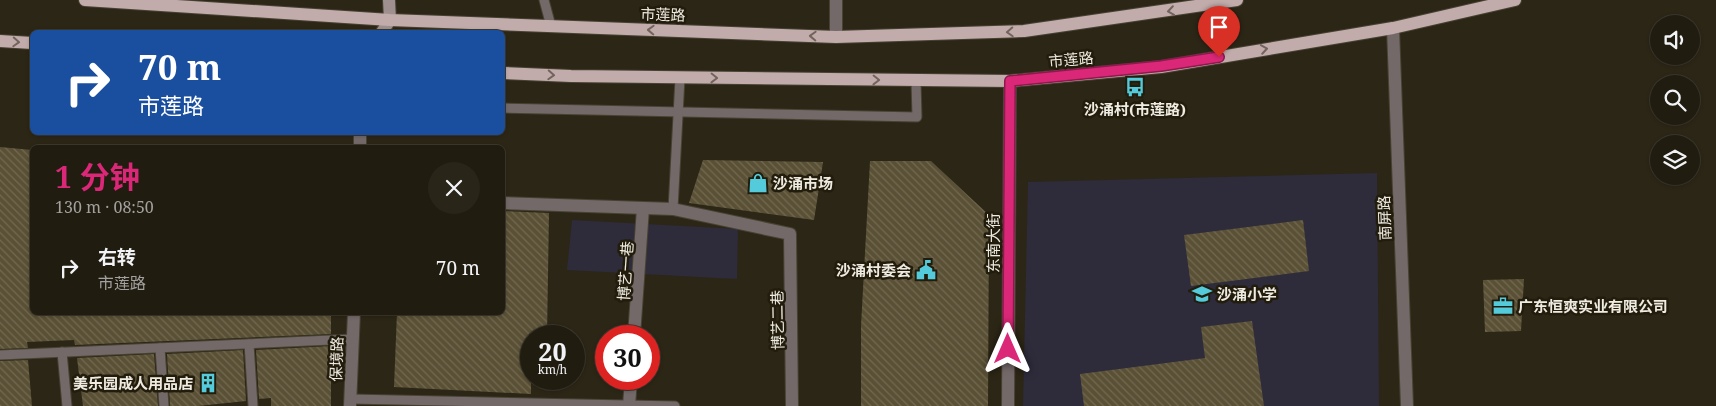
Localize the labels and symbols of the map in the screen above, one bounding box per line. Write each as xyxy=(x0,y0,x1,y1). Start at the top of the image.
street label: 市莲路 xyxy=(640,3,686,25)
one-way arrow xyxy=(1167,5,1176,15)
pin xyxy=(1198,6,1240,57)
one-way arrow xyxy=(646,25,654,35)
one-way arrow xyxy=(1006,27,1014,38)
one-way arrow xyxy=(809,31,816,41)
one-way arrow xyxy=(13,36,21,47)
one-way arrow xyxy=(1260,45,1268,55)
street label: 市莲路 xyxy=(1048,47,1094,71)
one-way arrow xyxy=(547,70,555,81)
one-way arrow xyxy=(710,73,718,83)
one-way arrow xyxy=(872,75,880,86)
bus stop icon: 沙涌村(市莲路) xyxy=(1124,76,1146,98)
place label: 沙涌村(市莲路) xyxy=(1084,99,1186,119)
shop icon: 沙涌市场 xyxy=(747,172,769,194)
place label: 沙涌市场 xyxy=(773,173,833,193)
street label: 南屏路 xyxy=(1373,195,1395,241)
street label: 东南大街 xyxy=(983,213,1003,273)
street label: 博艺一巷 xyxy=(613,240,637,302)
public building icon: 沙涌村委会 xyxy=(915,259,937,281)
place label: 沙涌村委会 xyxy=(836,260,911,280)
school or university icon: 沙涌小学 xyxy=(1191,283,1213,305)
place label: 沙涌小学 xyxy=(1217,284,1277,304)
street label: 博艺二巷 xyxy=(766,290,788,350)
office icon: 广东恒爽实业有限公司 xyxy=(1492,295,1514,317)
place label: 广东恒爽实业有限公司 xyxy=(1518,296,1668,316)
position arrow xyxy=(981,322,1033,374)
speed limit sign: 30 xyxy=(595,325,660,390)
street label: 保境路 xyxy=(325,336,347,382)
building icon: 美乐园成人用品店 xyxy=(197,372,219,394)
place label: 美乐园成人用品店 xyxy=(73,373,193,393)

